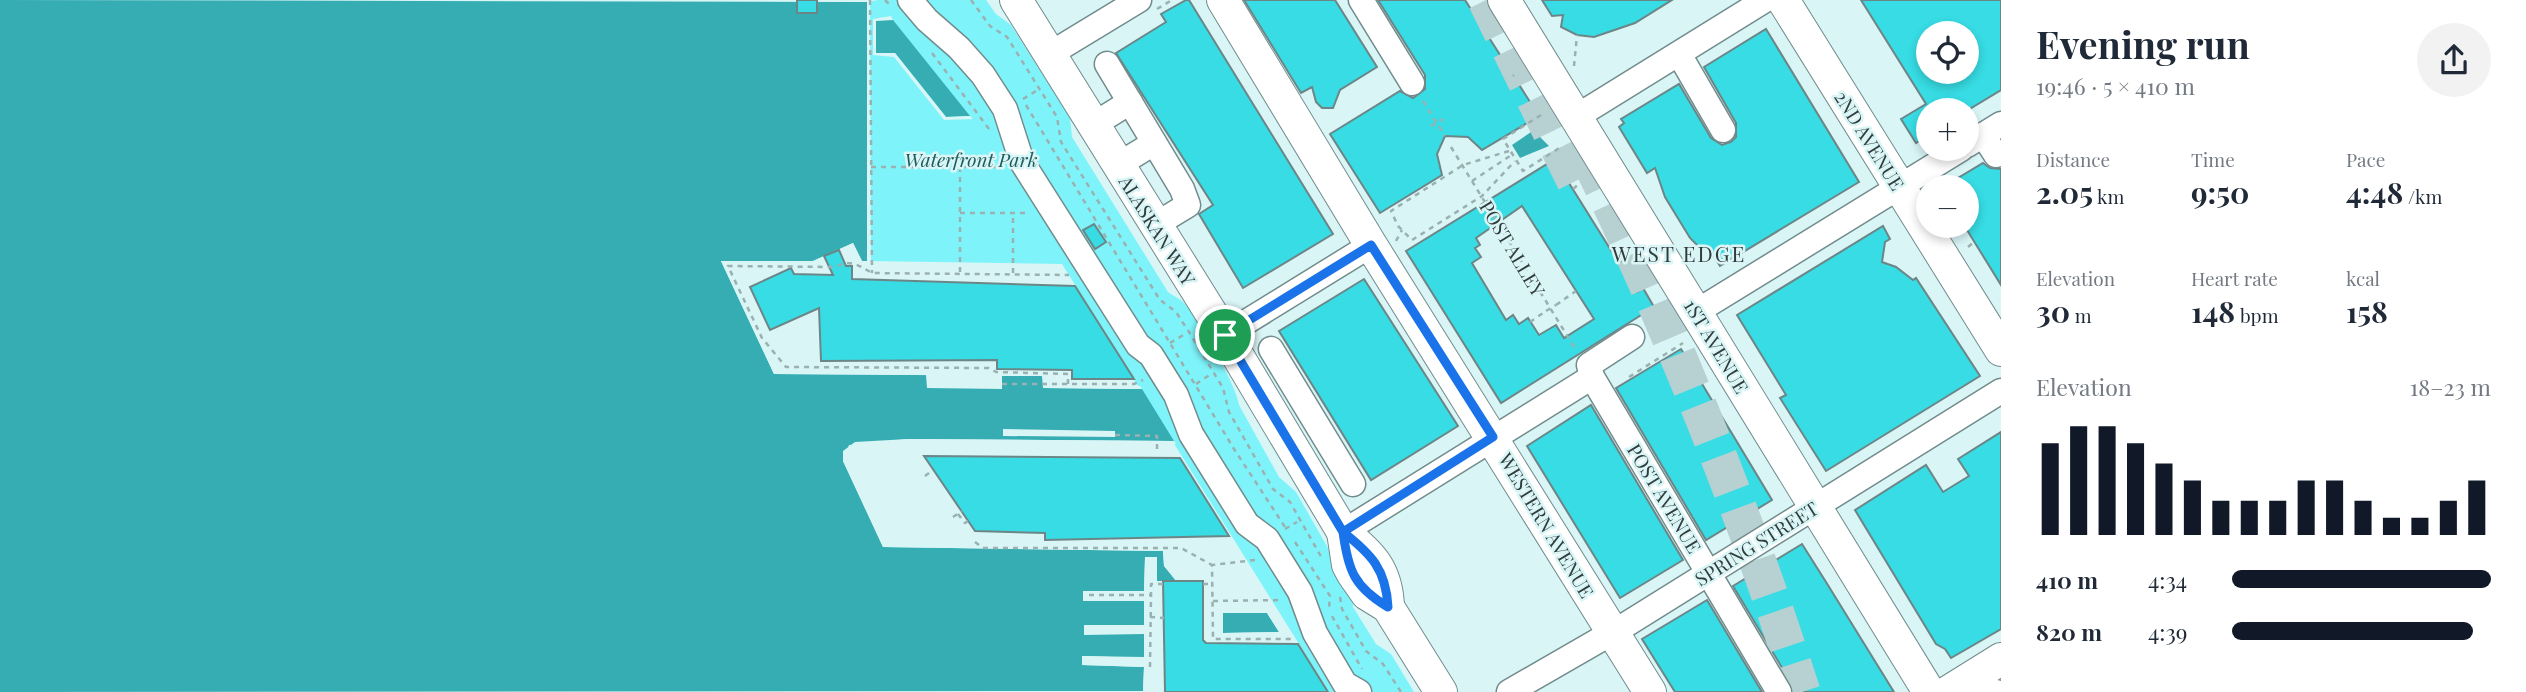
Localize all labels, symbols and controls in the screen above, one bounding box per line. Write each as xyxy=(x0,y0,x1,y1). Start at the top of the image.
text: Evening run xyxy=(2036,18,2250,69)
map controls xyxy=(1916,21,1979,238)
button: locate xyxy=(1916,21,1979,84)
button: share xyxy=(2417,23,2491,97)
text: 19:46 · 5 × 410 m xyxy=(2036,70,2195,101)
street label: 2ND AVENUE xyxy=(1829,85,1911,195)
button: + xyxy=(1916,98,1979,161)
park label: Waterfront Park xyxy=(905,146,1038,172)
text: Distance xyxy=(2036,146,2110,172)
text: Time xyxy=(2191,146,2235,172)
text: Pace xyxy=(2346,146,2385,172)
street label: ALASKAN WAY xyxy=(1113,169,1203,290)
text: 2.05 xyxy=(2036,172,2093,212)
text: 9:50 xyxy=(2191,172,2249,212)
text: 4:48 xyxy=(2346,172,2403,212)
button: − xyxy=(1916,175,1979,238)
text: km xyxy=(2093,183,2124,209)
text: /km xyxy=(2403,183,2442,209)
street label: POST ALLEY xyxy=(1474,195,1552,301)
district label: WEST EDGE xyxy=(1611,239,1746,267)
text: Elevation xyxy=(2036,265,2115,291)
text: Heart rate xyxy=(2191,265,2278,291)
text: kcal xyxy=(2346,265,2380,291)
text: 30 xyxy=(2036,291,2070,331)
text: 148 xyxy=(2191,291,2235,331)
text: 158 xyxy=(2346,291,2388,331)
street label: 1ST AVENUE xyxy=(1679,294,1755,398)
text: m xyxy=(2070,302,2092,328)
text: bpm xyxy=(2235,302,2279,328)
pin xyxy=(1195,305,1255,365)
icon: arrive xyxy=(1206,316,1244,354)
text: Elevation xyxy=(2036,371,2132,402)
text: 18–23 m xyxy=(2410,371,2491,402)
street label: POST AVENUE xyxy=(1622,438,1708,558)
street label: WESTERN AVENUE xyxy=(1493,447,1601,602)
street label: SPRING STREET xyxy=(1689,495,1823,591)
text: 410 m xyxy=(2036,564,2098,595)
text: 4:34 xyxy=(2148,564,2187,595)
text: 820 m xyxy=(2036,616,2102,647)
text: 4:39 xyxy=(2148,616,2188,647)

